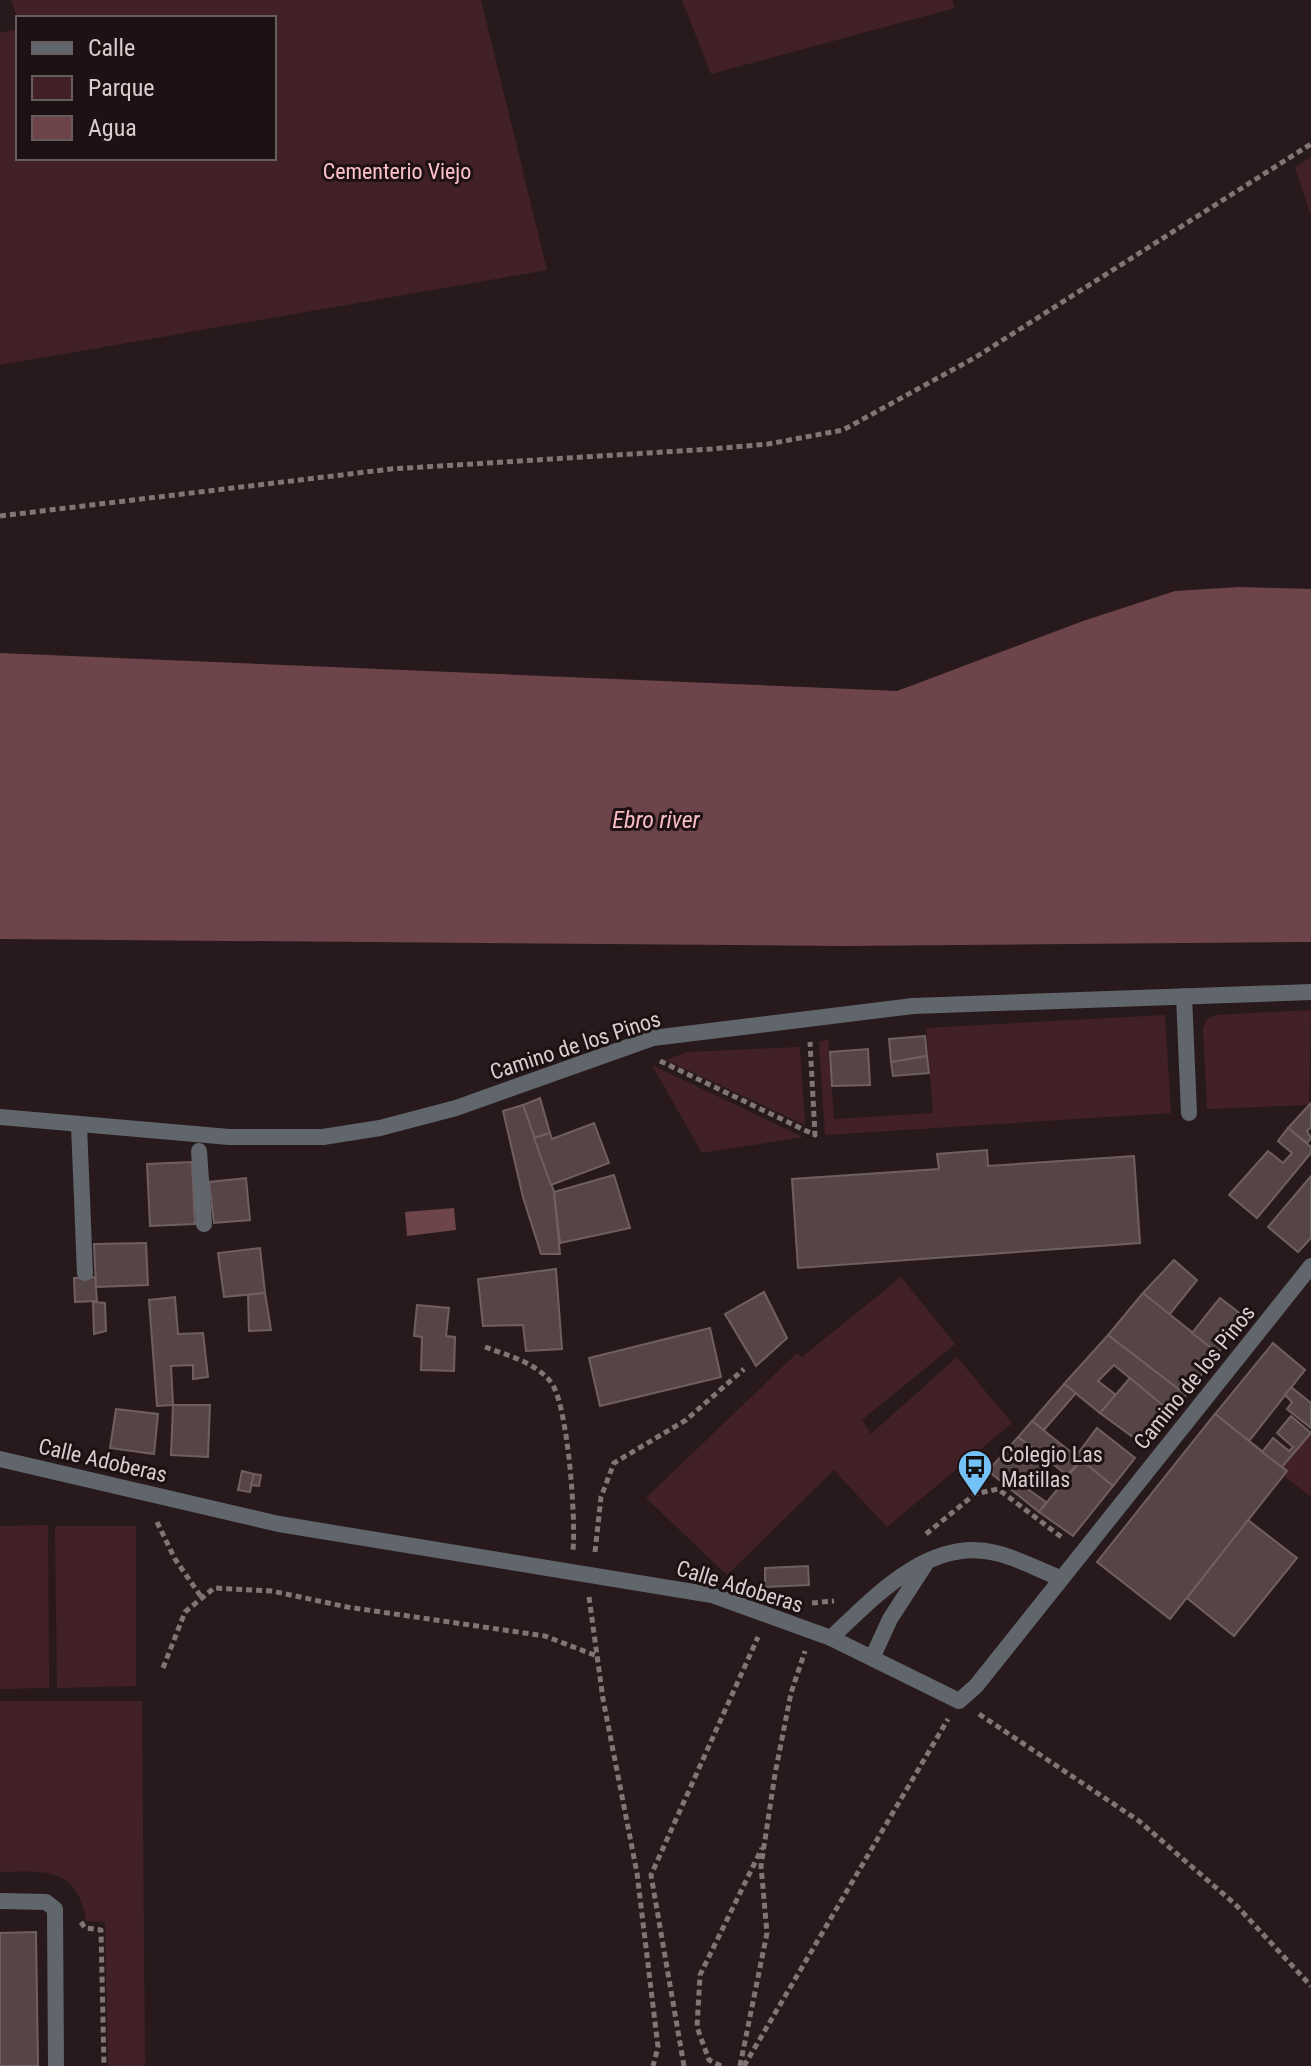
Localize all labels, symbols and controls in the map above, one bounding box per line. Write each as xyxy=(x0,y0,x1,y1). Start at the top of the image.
legend xyxy=(16,16,276,160)
text: Calle xyxy=(88,34,135,62)
text: Parque xyxy=(88,74,155,102)
text: Agua xyxy=(88,114,137,142)
park label: Cementerio Viejo xyxy=(323,159,471,184)
water label: Ebro river xyxy=(612,806,701,834)
street label: Camino de los Pinos xyxy=(487,1006,664,1085)
street label: Camino de los Pinos xyxy=(1129,1300,1260,1454)
street label: Calle Adoberas xyxy=(36,1434,170,1487)
place label: Colegio Las Matillas xyxy=(1001,1442,1103,1492)
bus stop icon: Colegio Las Matillas xyxy=(956,1448,994,1498)
street label: Calle Adoberas xyxy=(674,1555,806,1618)

